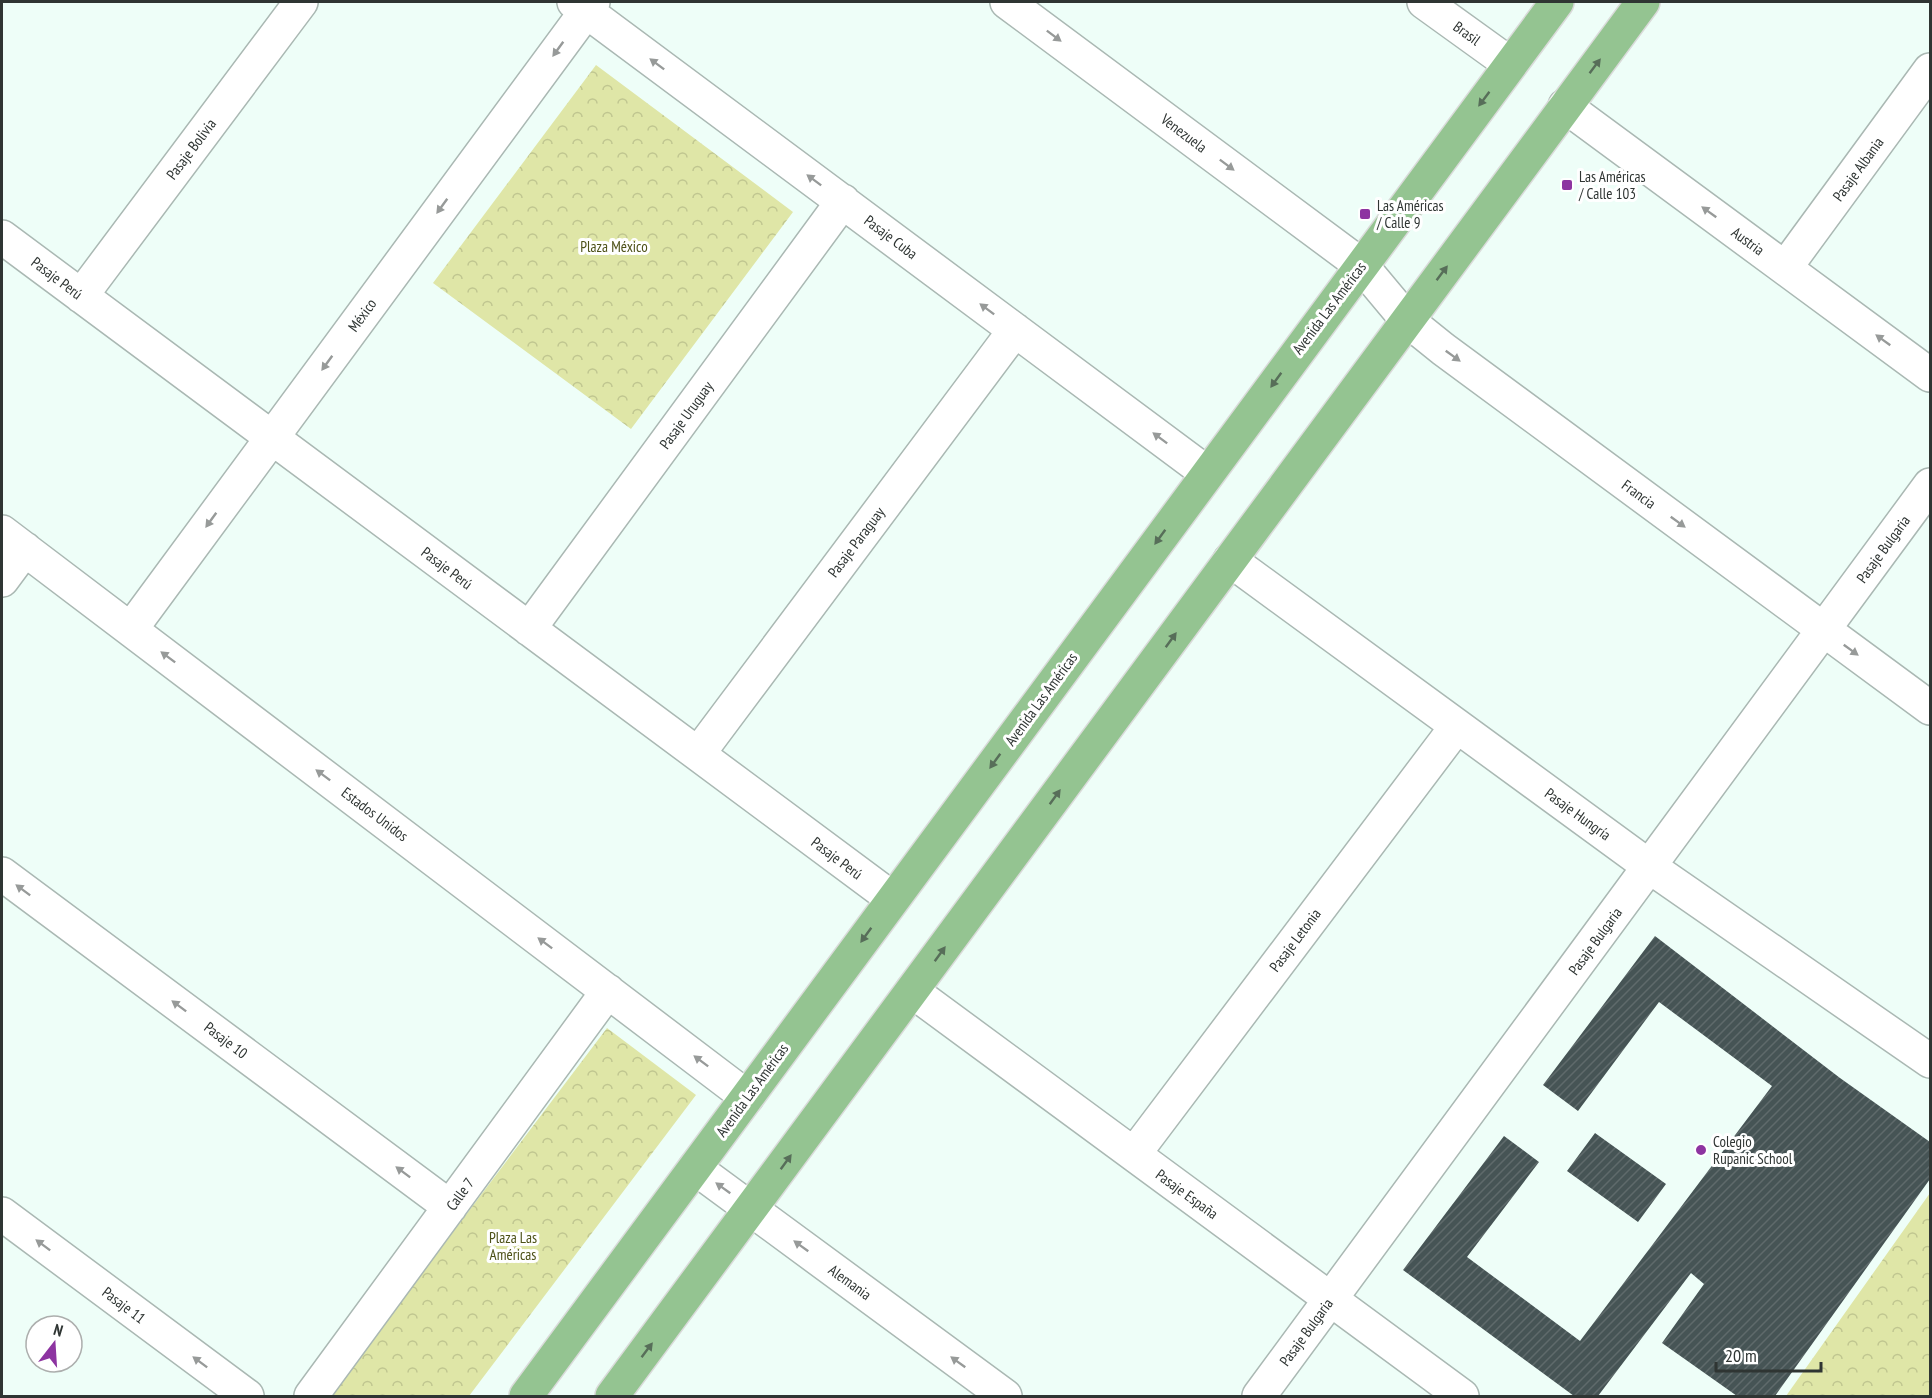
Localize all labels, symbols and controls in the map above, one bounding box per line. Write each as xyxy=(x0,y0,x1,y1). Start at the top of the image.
street label: Brasil xyxy=(1450,17,1485,50)
one-way arrow xyxy=(1047,30,1062,42)
one-way arrow xyxy=(552,40,564,56)
one-way arrow xyxy=(650,58,665,70)
one-way arrow xyxy=(1589,58,1601,73)
one-way arrow xyxy=(1478,91,1491,107)
street label: Venezuela xyxy=(1156,109,1211,156)
street label: Pasaje Bolivia xyxy=(162,115,220,183)
street label: Pasaje Albania xyxy=(1828,133,1888,205)
one-way arrow xyxy=(1220,159,1235,171)
place label: Las Américas / Calle 103 xyxy=(1578,167,1646,203)
one-way arrow xyxy=(806,174,822,186)
marker: Las Américas / Calle 103 xyxy=(1560,178,1574,192)
place label: Las Américas / Calle 9 xyxy=(1376,196,1444,232)
one-way arrow xyxy=(437,198,449,213)
marker: Las Américas / Calle 9 xyxy=(1358,207,1372,221)
one-way arrow xyxy=(1702,207,1717,219)
street label: Pasaje Cuba xyxy=(861,211,921,263)
street label: Austria xyxy=(1728,223,1768,259)
park label: Plaza México xyxy=(580,237,648,256)
street label: Pasaje Perú xyxy=(28,253,86,303)
street label: Avenida Las Américas xyxy=(1288,258,1370,358)
one-way arrow xyxy=(1436,265,1448,281)
street label: México xyxy=(344,295,380,335)
one-way arrow xyxy=(980,303,996,315)
one-way arrow xyxy=(1876,334,1892,346)
one-way arrow xyxy=(1445,350,1461,362)
one-way arrow xyxy=(321,354,333,370)
one-way arrow xyxy=(1270,371,1282,387)
street label: Pasaje Uruguay xyxy=(655,377,717,453)
one-way arrow xyxy=(1153,432,1169,444)
street label: Francia xyxy=(1618,475,1660,513)
street label: Pasaje Paraguay xyxy=(823,503,889,581)
street label: Pasaje Bulgaria xyxy=(1852,511,1914,587)
one-way arrow xyxy=(205,512,218,528)
one-way arrow xyxy=(1670,515,1685,527)
one-way arrow xyxy=(1154,528,1166,544)
street label: Pasaje Perú xyxy=(418,543,476,593)
one-way arrow xyxy=(1165,633,1177,649)
one-way arrow xyxy=(1843,644,1859,656)
street label: Avenida Las Américas xyxy=(1001,649,1081,749)
one-way arrow xyxy=(160,651,176,663)
one-way arrow xyxy=(989,754,1001,769)
one-way arrow xyxy=(315,768,331,781)
street label: Estados Unidos xyxy=(338,783,412,845)
street label: Pasaje Hungría xyxy=(1541,784,1615,844)
one-way arrow xyxy=(1049,789,1061,805)
street label: Pasaje Perú xyxy=(808,833,866,883)
one-way arrow xyxy=(15,884,30,896)
street label: Pasaje Bulgaria xyxy=(1564,903,1626,979)
street label: Pasaje Letonia xyxy=(1265,905,1325,975)
one-way arrow xyxy=(861,928,873,943)
one-way arrow xyxy=(538,938,553,950)
one-way arrow xyxy=(933,946,946,962)
one-way arrow xyxy=(172,1000,187,1012)
street label: Pasaje 10 xyxy=(201,1018,252,1063)
street label: Avenida Las Américas xyxy=(712,1040,792,1140)
one-way arrow xyxy=(693,1055,709,1067)
place label: Colegio Rupanic School xyxy=(1713,1132,1793,1168)
marker: Colegio Rupanic School xyxy=(1694,1143,1708,1157)
one-way arrow xyxy=(780,1154,792,1169)
street label: Pasaje España xyxy=(1152,1165,1222,1223)
one-way arrow xyxy=(396,1166,411,1178)
street label: Calle 7 xyxy=(442,1174,478,1214)
one-way arrow xyxy=(716,1182,732,1194)
park label: Plaza Las Américas xyxy=(489,1228,537,1264)
one-way arrow xyxy=(36,1240,51,1252)
one-way arrow xyxy=(794,1240,810,1252)
street label: Alemania xyxy=(825,1260,875,1304)
street label: Pasaje 11 xyxy=(99,1283,149,1327)
street label: Pasaje Bulgaria xyxy=(1275,1294,1337,1370)
north arrow xyxy=(24,1314,84,1374)
text: N xyxy=(51,1319,65,1340)
scale bar xyxy=(1716,1335,1821,1373)
one-way arrow xyxy=(641,1342,653,1357)
text: 20 m xyxy=(1725,1344,1757,1367)
one-way arrow xyxy=(192,1355,208,1368)
one-way arrow xyxy=(951,1356,967,1368)

